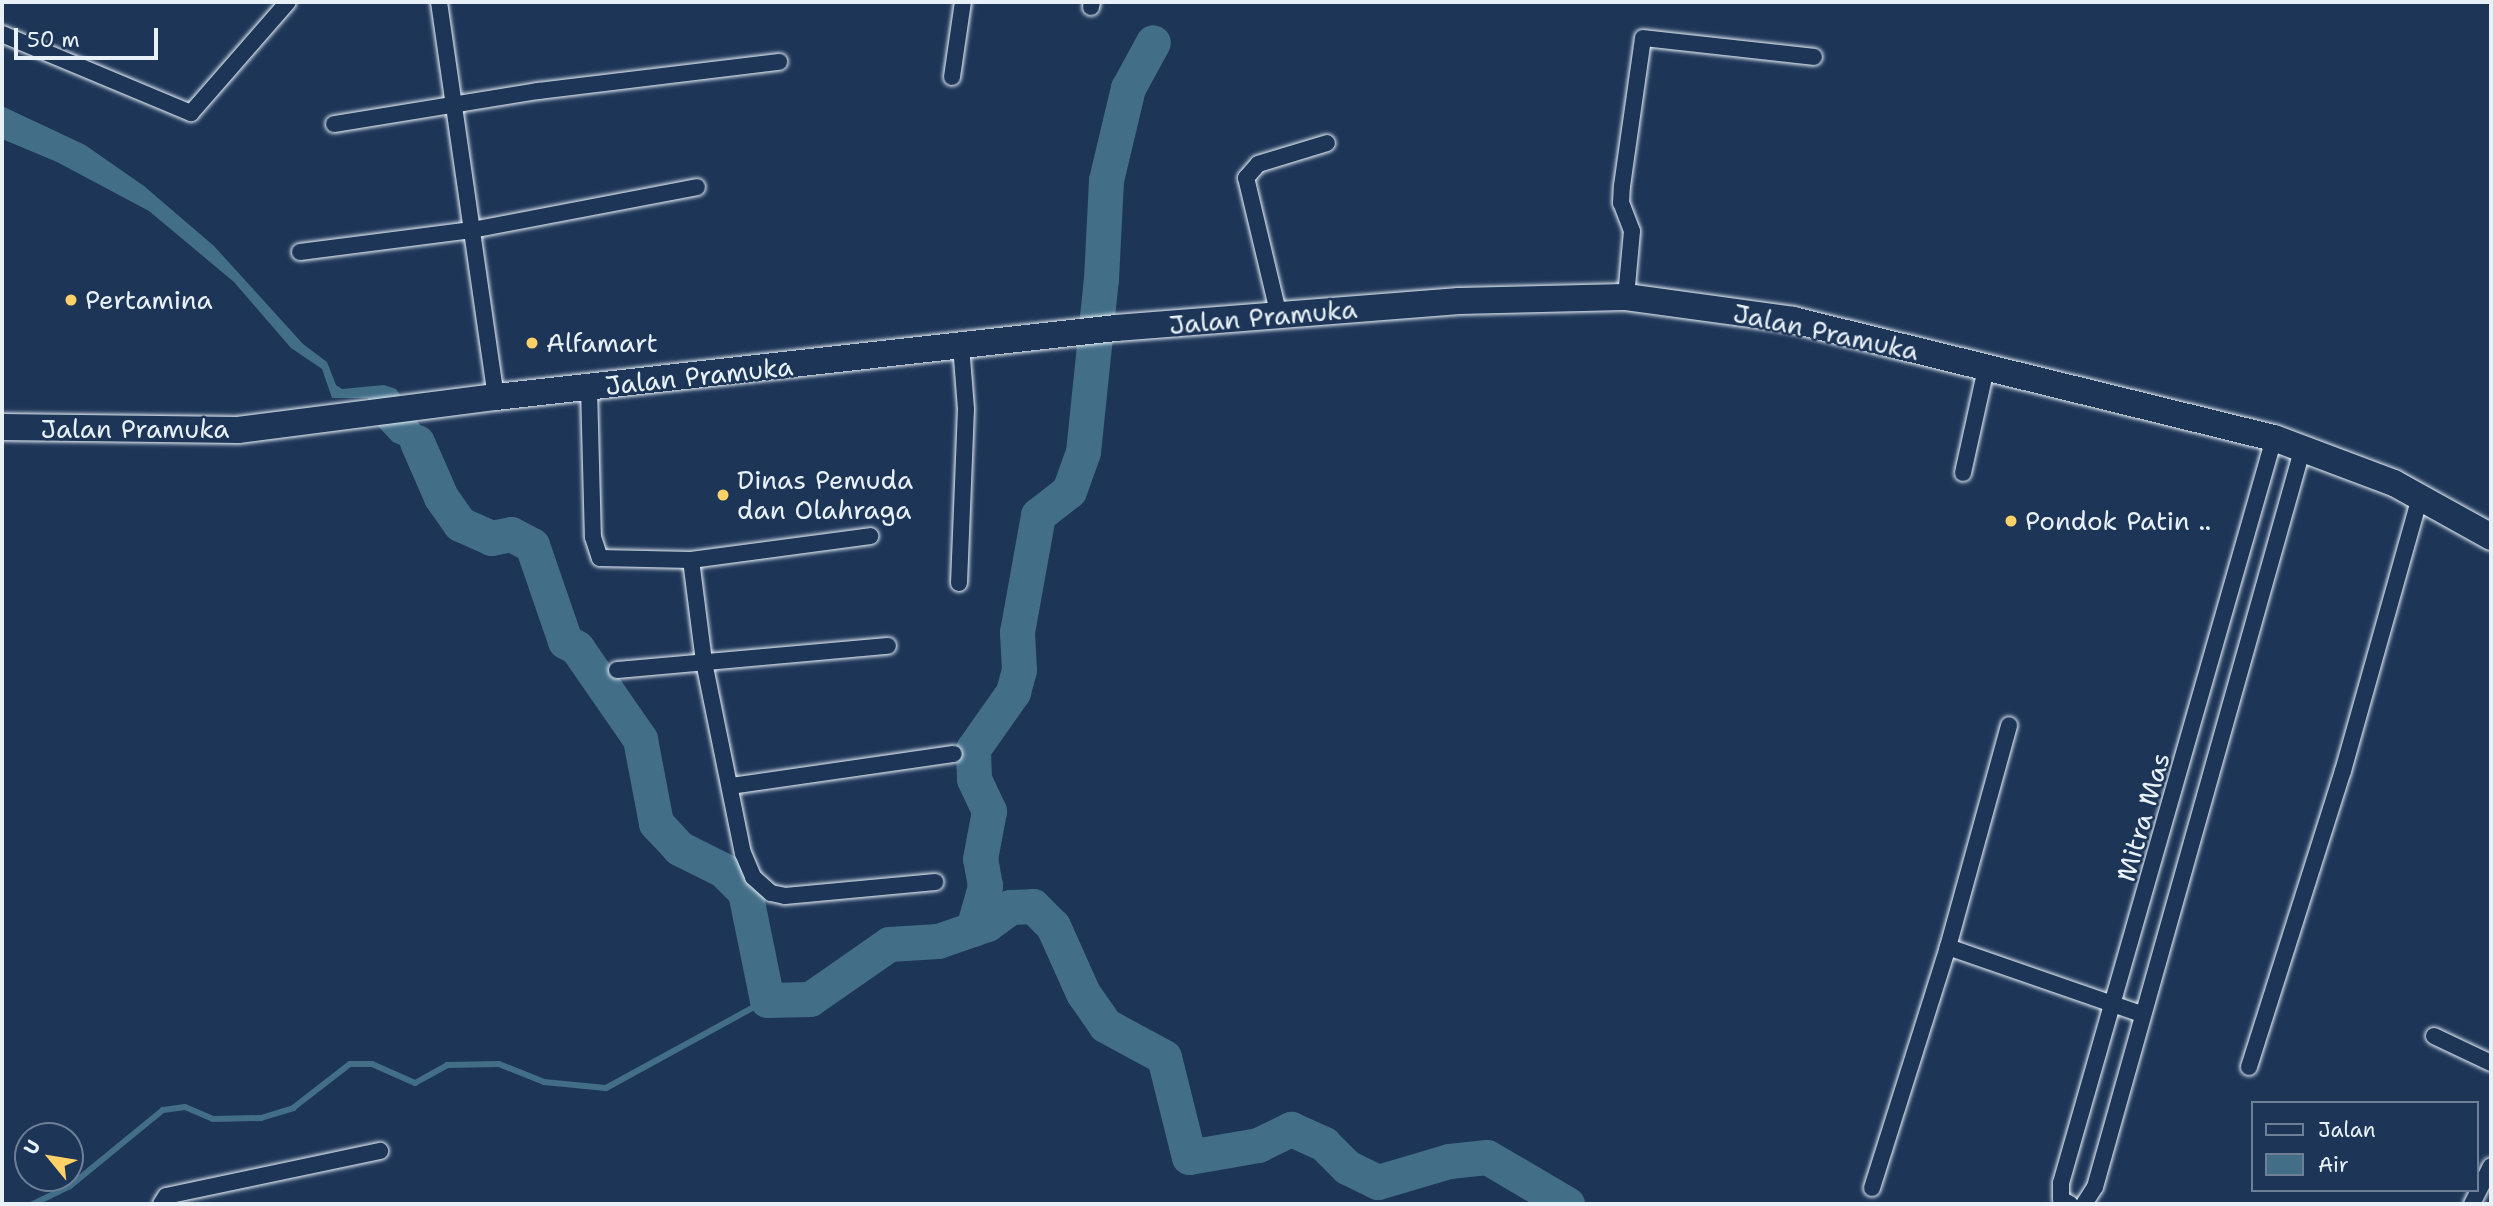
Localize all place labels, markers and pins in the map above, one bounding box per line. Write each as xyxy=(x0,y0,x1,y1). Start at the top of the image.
place label: Pertamina xyxy=(85,284,213,316)
marker: Pertamina xyxy=(63,292,79,308)
place label: Alfamart xyxy=(546,327,658,359)
marker: Alfamart xyxy=(524,335,540,351)
place label: Dinas Pemuda dan Olahraga xyxy=(737,464,913,526)
marker: Dinas Pemuda dan Olahraga xyxy=(715,487,731,503)
place label: Pondok Patin .. xyxy=(2025,505,2211,537)
marker: Pondok Patin .. xyxy=(2003,513,2019,529)

